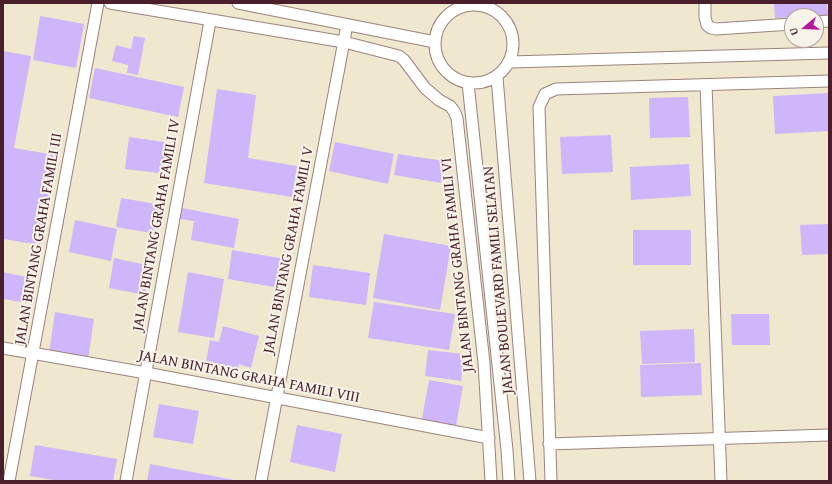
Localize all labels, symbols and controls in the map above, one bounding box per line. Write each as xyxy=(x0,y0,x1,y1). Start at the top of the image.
north arrow xyxy=(784,8,824,48)
text: U xyxy=(785,25,802,38)
street label: JALAN BINTANG GRAHA FAMILI IV xyxy=(129,117,185,333)
street label: JALAN BINTANG GRAHA FAMILI III xyxy=(11,132,67,346)
street label: JALAN BINTANG GRAHA FAMILI V xyxy=(260,145,318,355)
street label: JALAN BINTANG GRAHA FAMILI VI xyxy=(438,157,478,373)
street label: JALAN BOULEVARD FAMILI SELATAN xyxy=(480,165,518,395)
street label: JALAN BINTANG GRAHA FAMILI VIII xyxy=(137,347,361,407)

